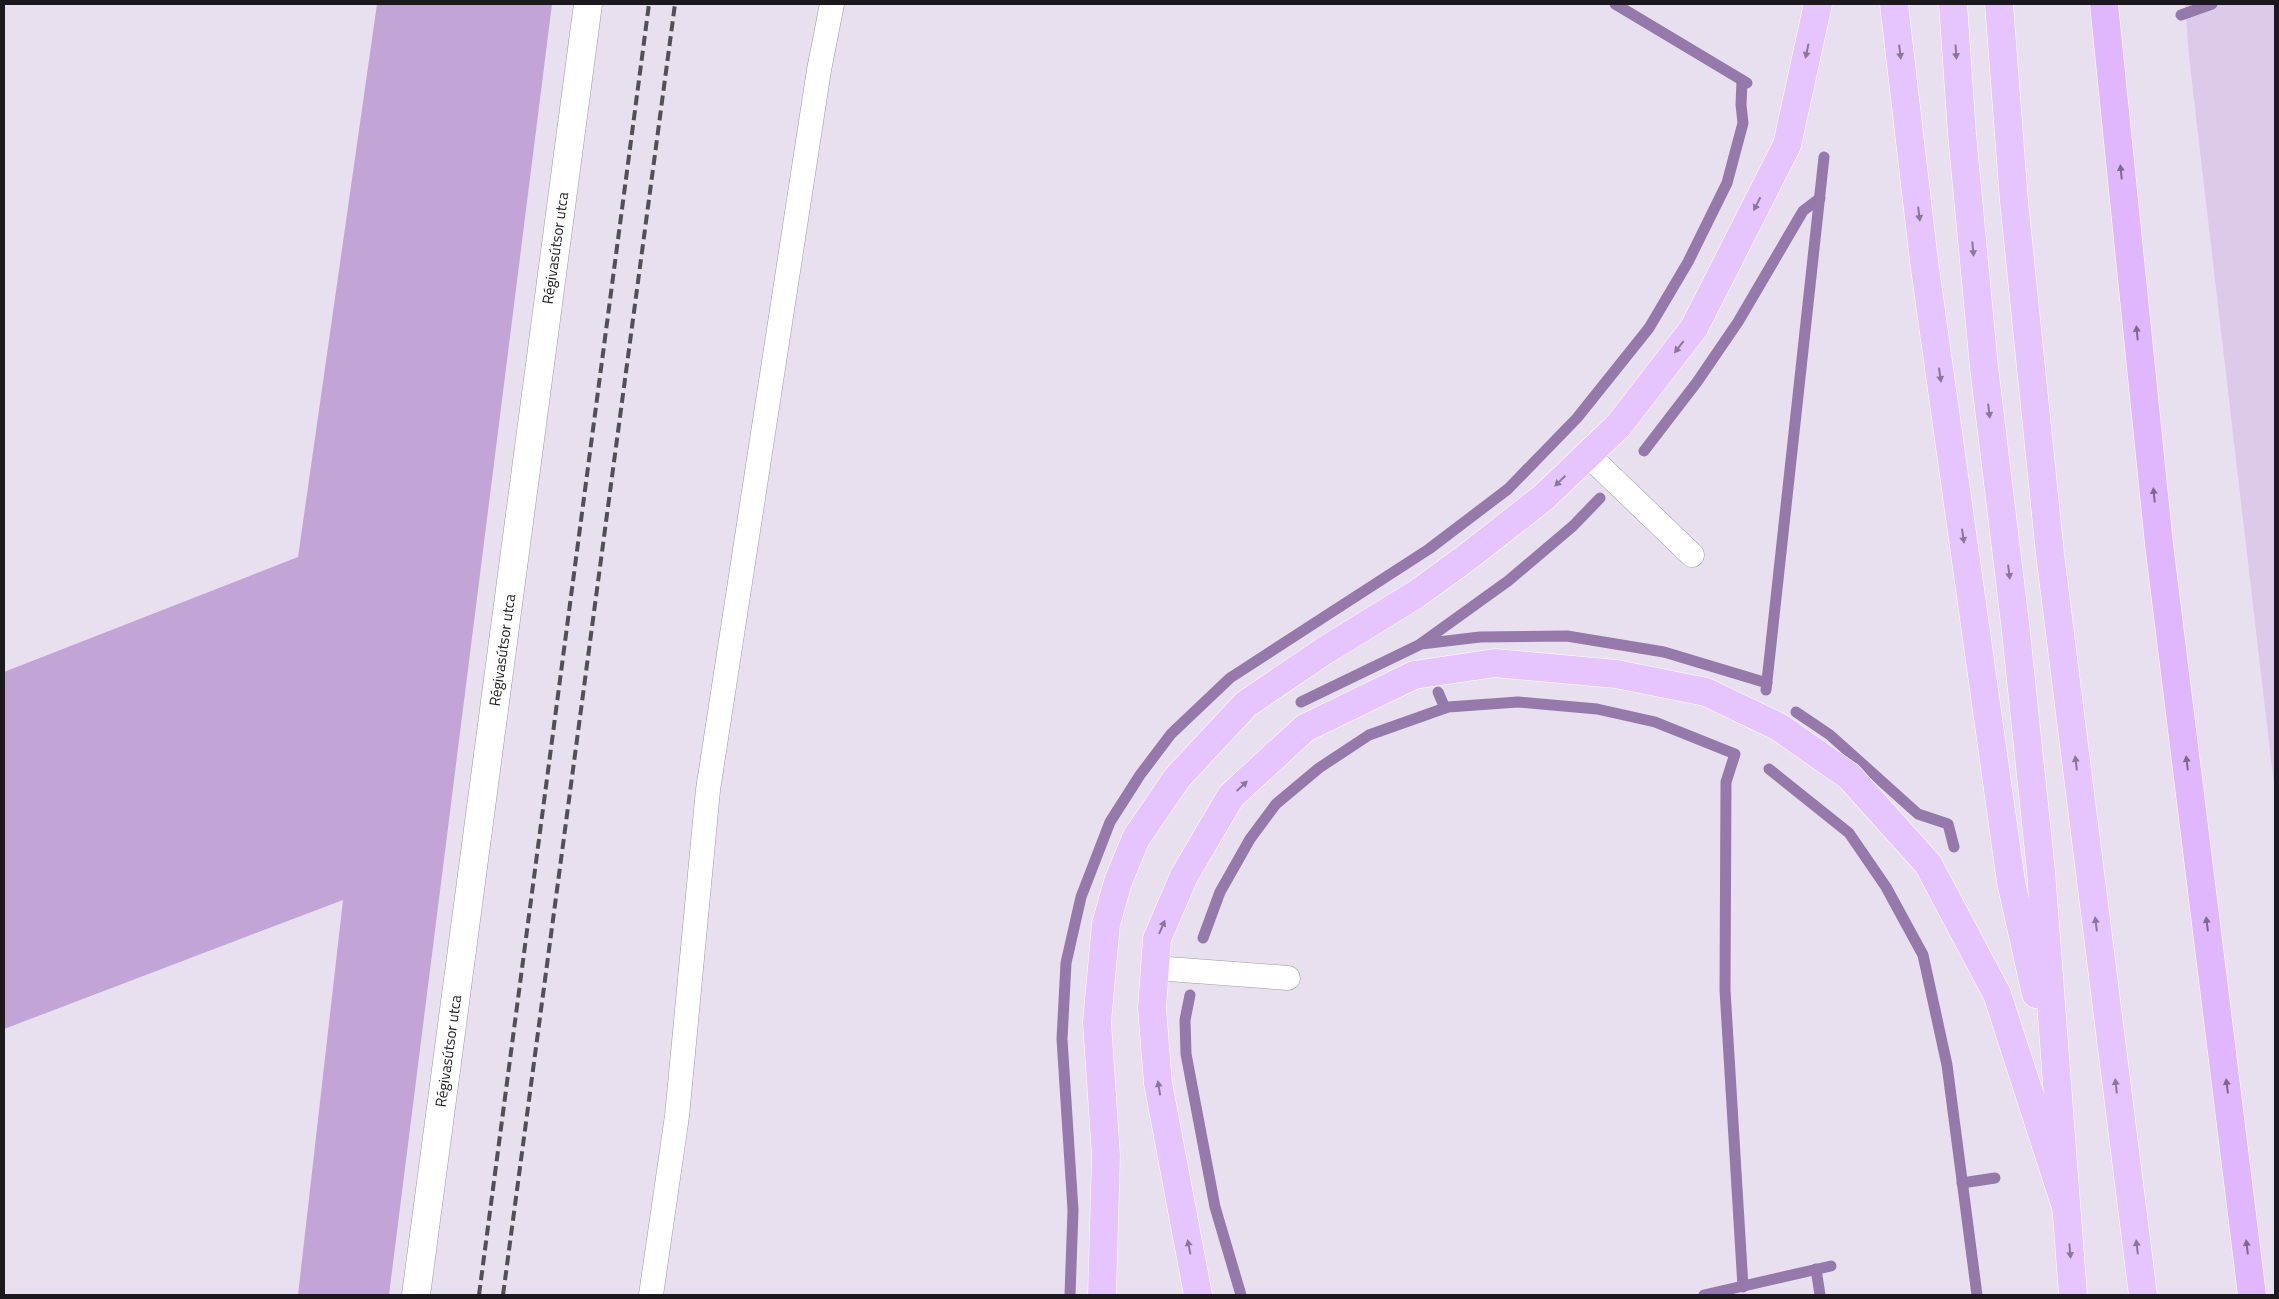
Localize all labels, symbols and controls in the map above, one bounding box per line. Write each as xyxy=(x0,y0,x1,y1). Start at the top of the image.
one-way arrow xyxy=(1803,44,1811,59)
one-way arrow xyxy=(1896,44,1904,60)
one-way arrow xyxy=(1953,45,1961,61)
one-way arrow xyxy=(2117,164,2125,180)
street label: Régivasútsor utca xyxy=(536,190,574,306)
one-way arrow xyxy=(1753,197,1761,212)
one-way arrow xyxy=(1915,206,1923,222)
one-way arrow xyxy=(1969,241,1977,257)
one-way arrow xyxy=(2133,325,2141,341)
one-way arrow xyxy=(1674,340,1685,353)
one-way arrow xyxy=(1936,367,1944,383)
one-way arrow xyxy=(1986,403,1994,419)
one-way arrow xyxy=(1555,475,1567,487)
one-way arrow xyxy=(2150,487,2158,503)
one-way arrow xyxy=(1959,528,1967,544)
one-way arrow xyxy=(2005,564,2013,580)
street label: Régivasútsor utca xyxy=(483,592,521,708)
one-way arrow xyxy=(2072,755,2080,771)
one-way arrow xyxy=(2183,755,2191,771)
one-way arrow xyxy=(1235,780,1247,792)
one-way arrow xyxy=(2092,916,2100,932)
one-way arrow xyxy=(2203,916,2211,932)
one-way arrow xyxy=(1159,920,1167,934)
street label: Régivasútsor utca xyxy=(429,993,467,1109)
one-way arrow xyxy=(2112,1077,2120,1093)
one-way arrow xyxy=(2223,1077,2231,1093)
one-way arrow xyxy=(1155,1079,1163,1095)
one-way arrow xyxy=(1184,1239,1192,1255)
one-way arrow xyxy=(2133,1239,2141,1255)
one-way arrow xyxy=(2242,1239,2250,1255)
one-way arrow xyxy=(2066,1243,2074,1259)

